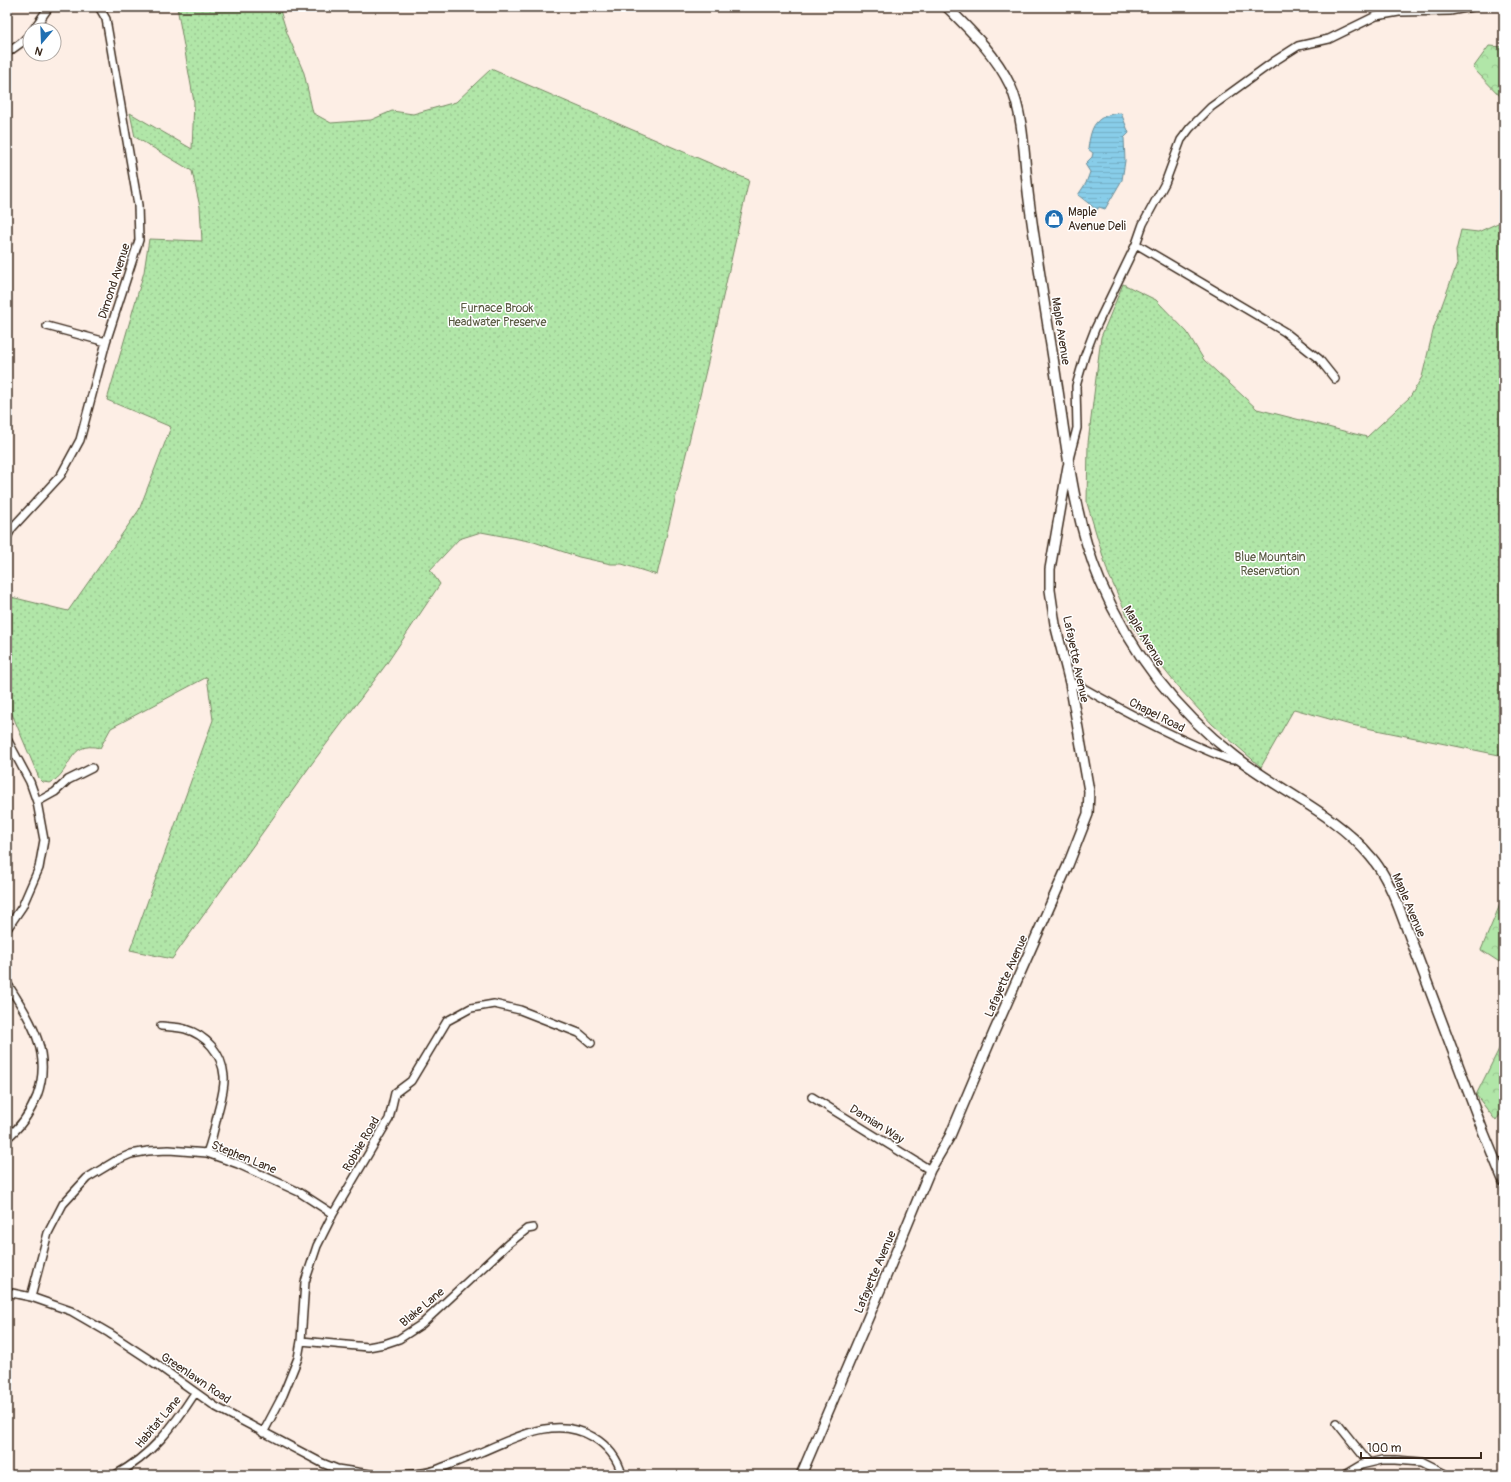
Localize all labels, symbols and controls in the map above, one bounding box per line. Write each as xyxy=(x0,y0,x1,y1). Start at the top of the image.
north arrow xyxy=(22,22,62,62)
text: N xyxy=(33,43,45,58)
place label: Maple Avenue Deli xyxy=(1068,205,1126,234)
shop icon: Maple Avenue Deli xyxy=(1043,208,1065,230)
street label: Dimond Avenue xyxy=(95,241,134,321)
street label: Maple Avenue xyxy=(1048,296,1073,366)
park label: Furnace Brook Headwater Preserve xyxy=(448,301,546,330)
park label: Blue Mountain Reservation xyxy=(1234,550,1306,579)
street label: Maple Avenue xyxy=(1120,603,1168,669)
street label: Lafayette Avenue xyxy=(1059,614,1092,704)
street label: Chapel Road xyxy=(1126,695,1187,736)
street label: Maple Avenue xyxy=(1388,871,1429,940)
street label: Lafayette Avenue xyxy=(982,933,1031,1020)
street label: Damian Way xyxy=(847,1102,907,1147)
street label: Robbie Road xyxy=(340,1114,383,1174)
street label: Stephen Lane xyxy=(209,1138,279,1177)
street label: Lafayette Avenue xyxy=(851,1229,900,1316)
street label: Blake Lane xyxy=(397,1284,448,1330)
street label: Greenlawn Road xyxy=(158,1350,234,1407)
street label: Habitat Lane xyxy=(132,1393,185,1451)
scale bar xyxy=(1361,1434,1481,1460)
text: 100 m xyxy=(1367,1441,1402,1456)

